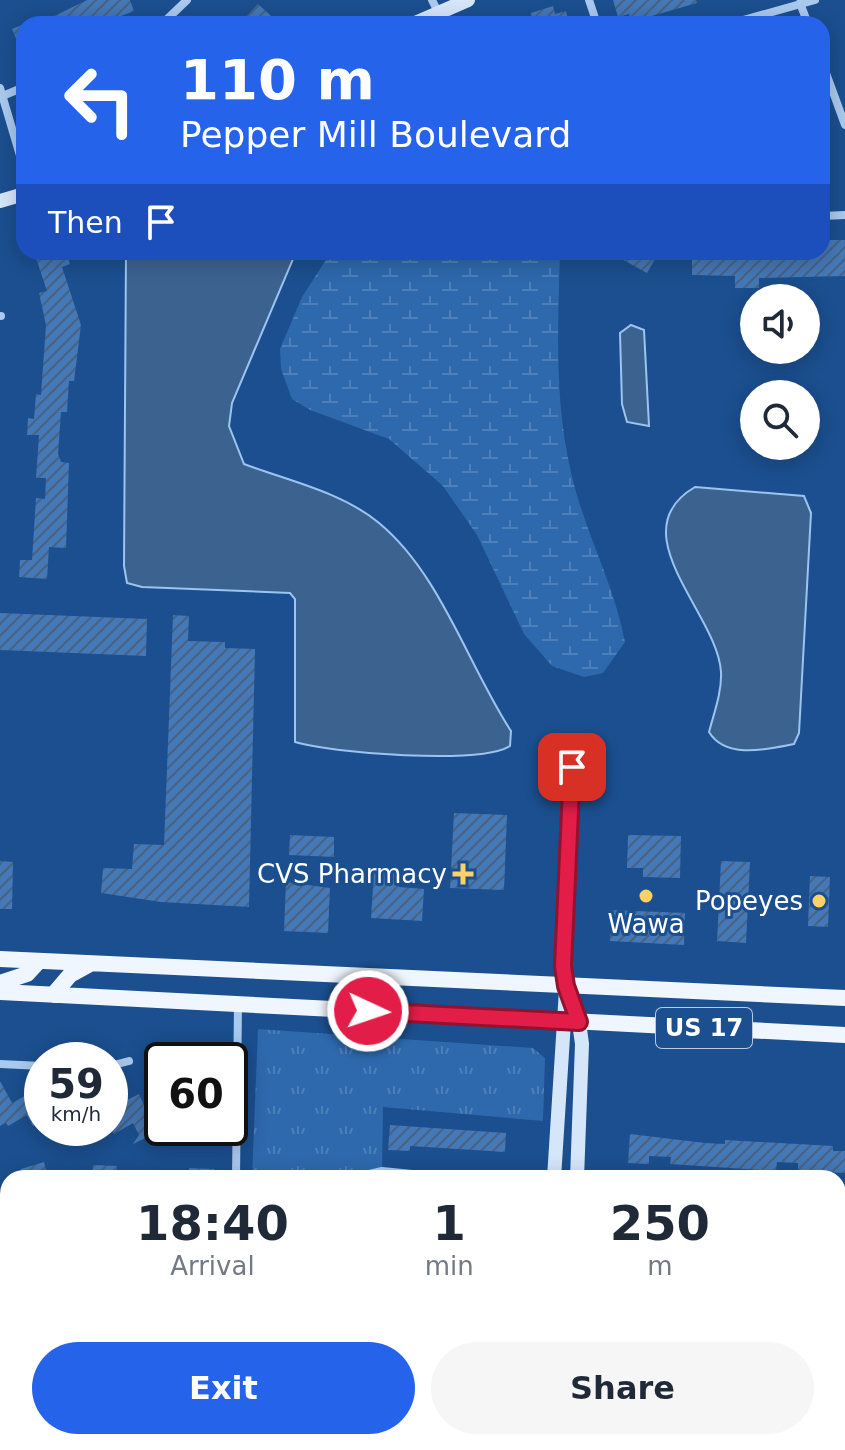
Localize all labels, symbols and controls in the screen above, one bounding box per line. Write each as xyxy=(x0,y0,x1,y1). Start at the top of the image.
text: 110 m xyxy=(180,47,375,112)
icon: left xyxy=(48,48,152,152)
text: Pepper Mill Boulevard xyxy=(180,114,571,155)
icon: arrive xyxy=(139,200,183,244)
text: Then xyxy=(48,205,123,240)
map controls xyxy=(740,284,820,460)
button: sound xyxy=(740,284,820,364)
button: search xyxy=(740,380,820,460)
pin xyxy=(538,733,606,801)
icon: arrive xyxy=(550,745,594,789)
place label: CVS Pharmacy xyxy=(257,859,447,889)
marker: CVS Pharmacy xyxy=(454,865,472,883)
place label: Popeyes xyxy=(695,886,803,916)
marker: Wawa xyxy=(637,887,655,905)
marker: Popeyes xyxy=(810,892,828,910)
place label: Wawa xyxy=(607,909,685,939)
position arrow xyxy=(326,969,410,1053)
road number: US 17 xyxy=(656,1008,752,1048)
speed limit sign: 60 xyxy=(144,1042,248,1146)
text: 59 xyxy=(48,1061,104,1107)
text: km/h xyxy=(51,1102,101,1126)
text: 18:40 xyxy=(136,1195,289,1251)
text: 1 xyxy=(433,1195,466,1251)
text: 250 xyxy=(610,1195,710,1251)
text: Arrival xyxy=(170,1251,255,1281)
text: min xyxy=(425,1251,474,1281)
text: m xyxy=(647,1251,673,1281)
button: Exit xyxy=(32,1342,415,1434)
button: Share xyxy=(431,1342,814,1434)

